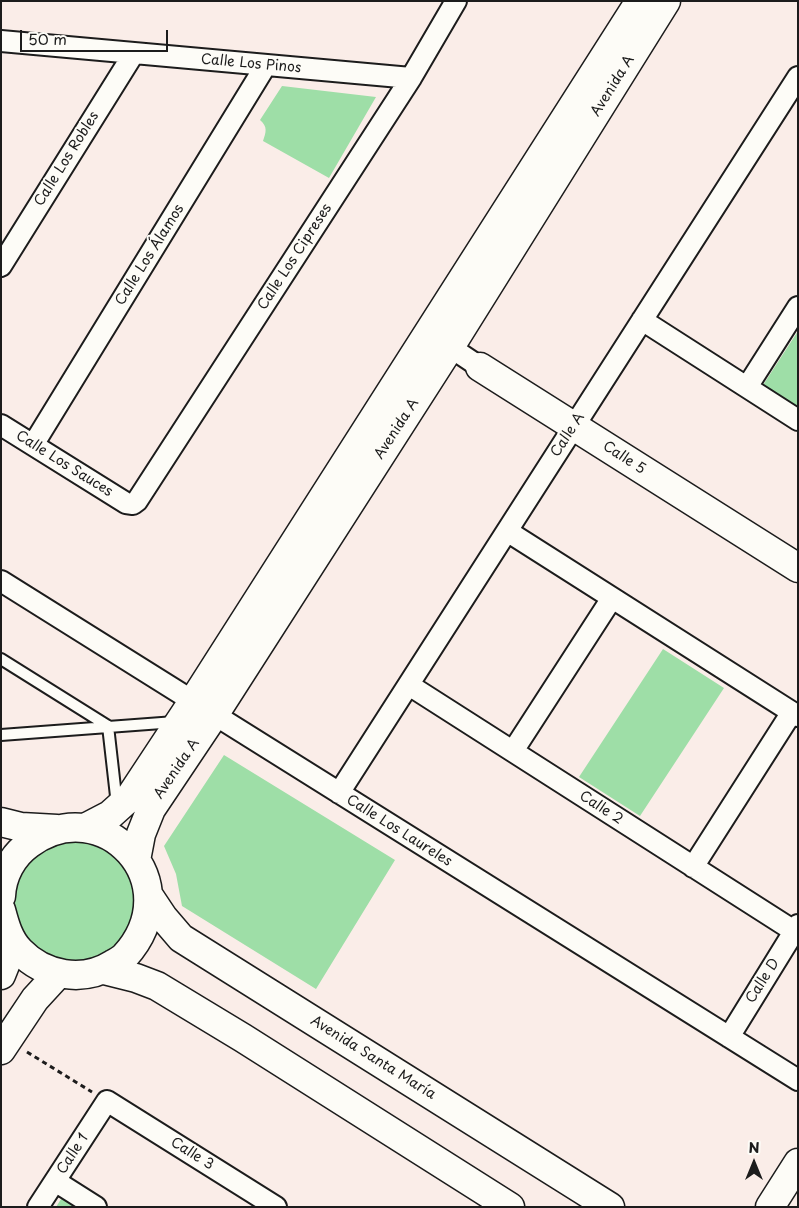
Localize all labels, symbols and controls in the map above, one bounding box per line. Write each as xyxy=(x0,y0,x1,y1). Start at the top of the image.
scale bar xyxy=(22,20,170,52)
text: 50 m xyxy=(28,27,67,50)
street label: Calle Los Pinos xyxy=(200,51,302,77)
street label: Avenida A xyxy=(588,52,638,120)
street label: Calle Los Robles xyxy=(31,109,103,209)
street label: Calle Los Álamos xyxy=(112,201,188,309)
street label: Calle Los Cipreses xyxy=(254,201,336,313)
street label: Avenida A xyxy=(371,396,423,462)
street label: Calle A xyxy=(548,410,588,460)
street label: Calle Los Sauces xyxy=(13,427,115,501)
street label: Calle 5 xyxy=(599,438,649,478)
street label: Avenida A xyxy=(151,736,203,802)
street label: Calle 2 xyxy=(576,788,626,828)
street label: Calle Los Laureles xyxy=(343,792,455,870)
street label: Calle D xyxy=(743,955,783,1007)
street label: Avenida Santa María xyxy=(307,1013,439,1103)
street label: Calle 1 xyxy=(54,1131,92,1177)
street label: Calle 3 xyxy=(167,1134,217,1174)
text: N xyxy=(748,1137,760,1158)
north arrow xyxy=(729,1138,779,1188)

